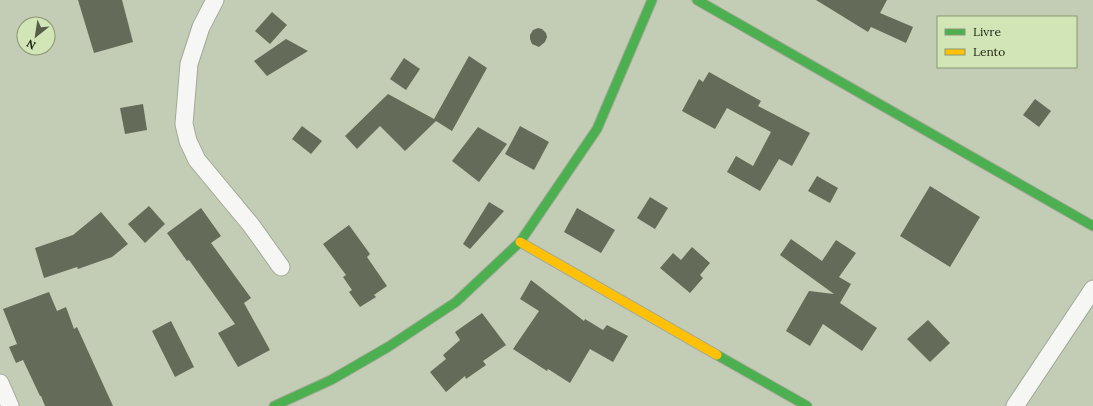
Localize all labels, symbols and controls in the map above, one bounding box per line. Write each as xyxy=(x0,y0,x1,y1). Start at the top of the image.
north arrow xyxy=(16,16,56,56)
legend xyxy=(937,16,1077,68)
text: Livre xyxy=(973,24,1001,39)
text: N xyxy=(23,36,38,53)
text: Lento xyxy=(973,44,1005,59)

